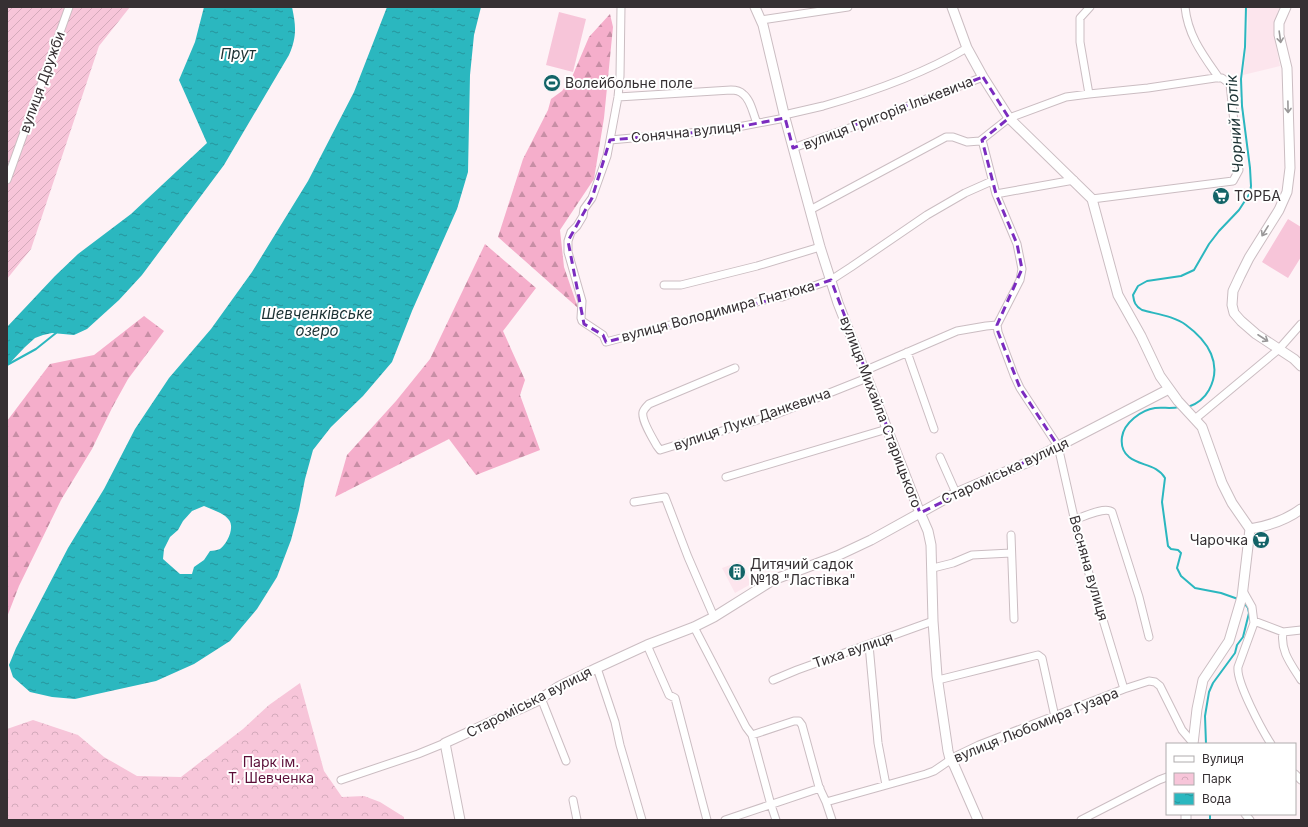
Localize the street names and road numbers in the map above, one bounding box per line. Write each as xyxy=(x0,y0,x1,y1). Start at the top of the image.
street label: вулиця Дружби xyxy=(15,29,68,135)
street label: вулиця Григорія Ількевича xyxy=(800,72,975,153)
street label: Сонячна вулиця xyxy=(630,117,742,146)
street label: вулиця Володимира Гнатюка xyxy=(619,276,816,345)
street label: вулиця Михайла Старицького xyxy=(837,314,926,510)
street label: вулиця Луки Данкевича xyxy=(671,384,833,453)
street label: Староміська вулиця xyxy=(938,434,1071,508)
street label: Весняна вулиця xyxy=(1066,513,1113,623)
street label: Тиха вулиця xyxy=(811,628,895,671)
street label: Староміська вулиця xyxy=(463,663,594,741)
street label: вулиця Любомира Гузара xyxy=(951,684,1121,765)

